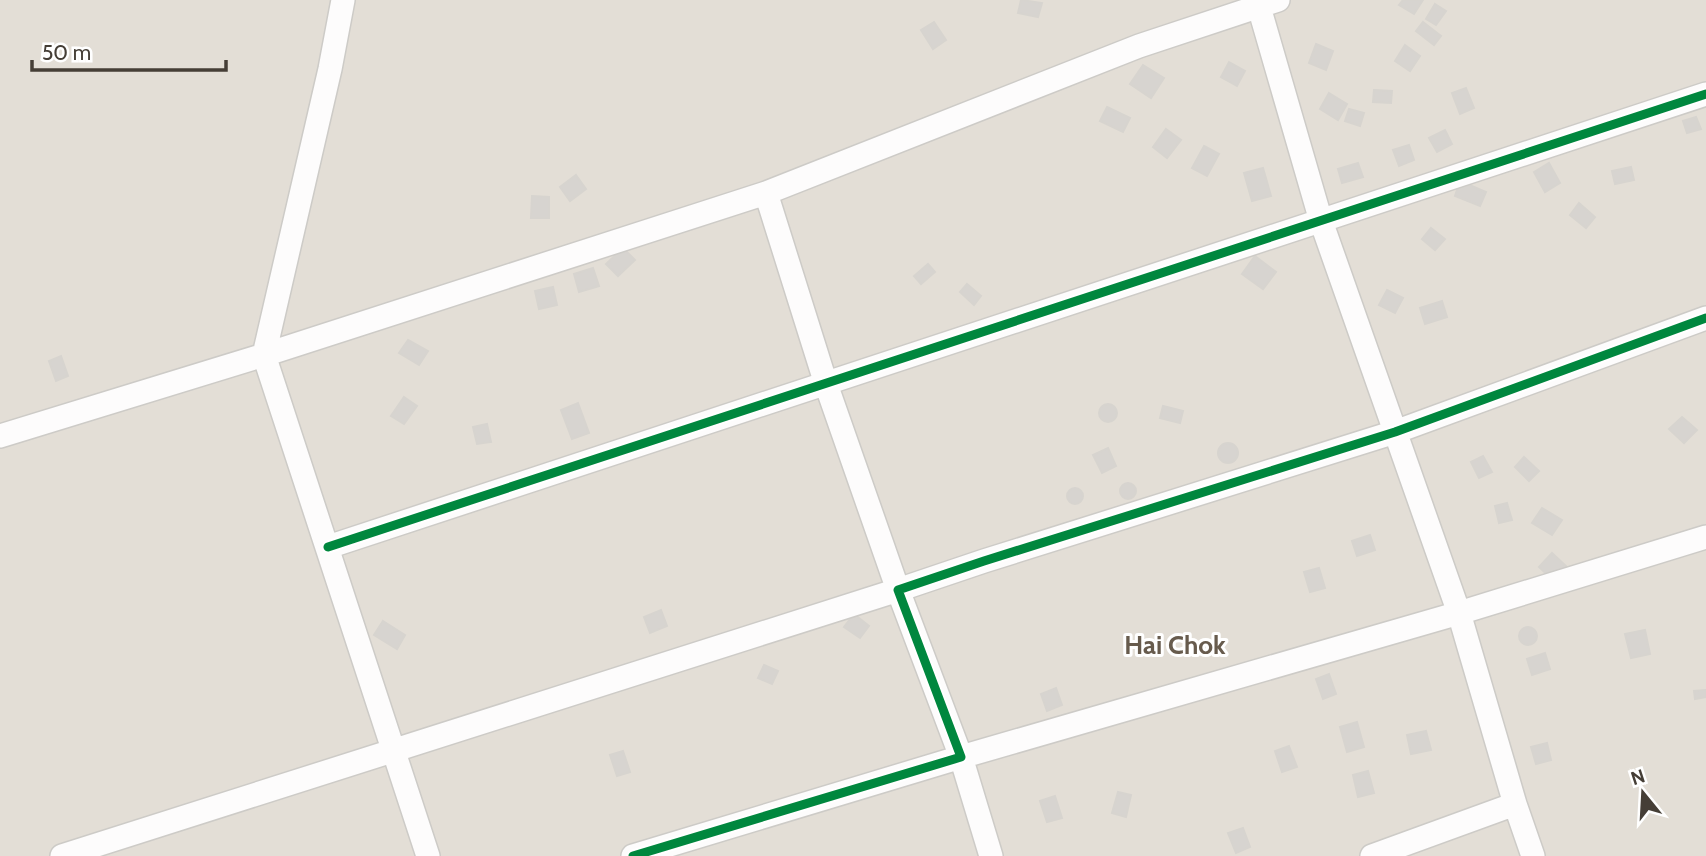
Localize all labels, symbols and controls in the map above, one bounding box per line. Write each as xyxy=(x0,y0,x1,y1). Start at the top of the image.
scale bar xyxy=(32,28,226,72)
text: 50 m xyxy=(42,40,91,65)
district label: Hai Chok xyxy=(1124,629,1226,661)
north arrow xyxy=(1608,758,1678,828)
text: N xyxy=(1628,764,1648,790)

